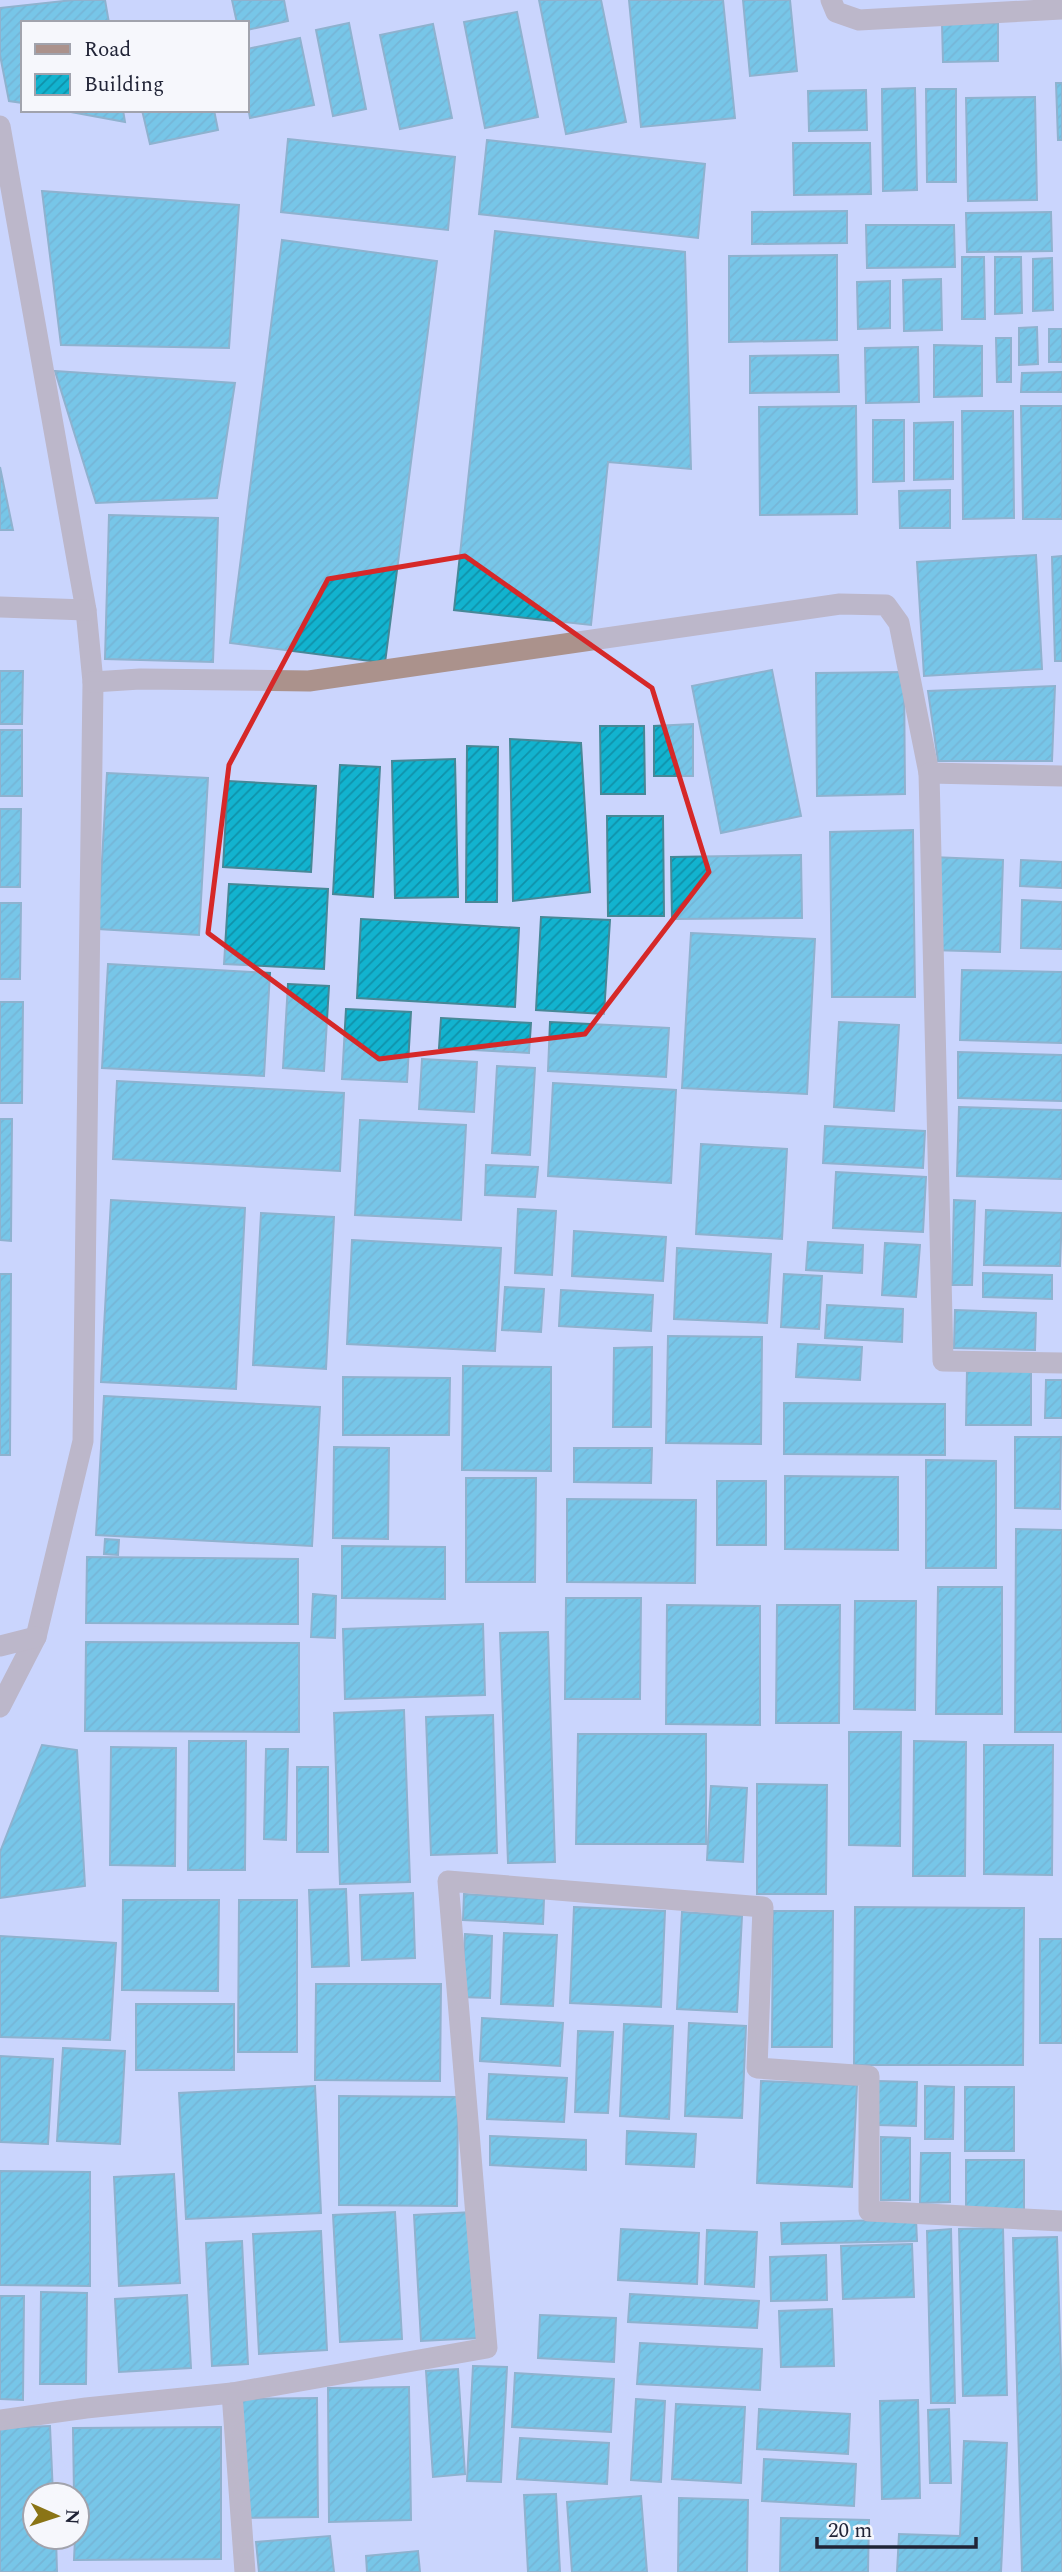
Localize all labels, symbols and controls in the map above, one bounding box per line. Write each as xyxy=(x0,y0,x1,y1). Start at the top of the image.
legend xyxy=(21,21,248,112)
text: Road xyxy=(84,34,131,66)
text: Building xyxy=(84,69,164,101)
north arrow xyxy=(21,2481,91,2551)
scale bar xyxy=(817,2506,976,2550)
text: N xyxy=(57,2508,86,2525)
text: 20 m xyxy=(828,2515,872,2547)

